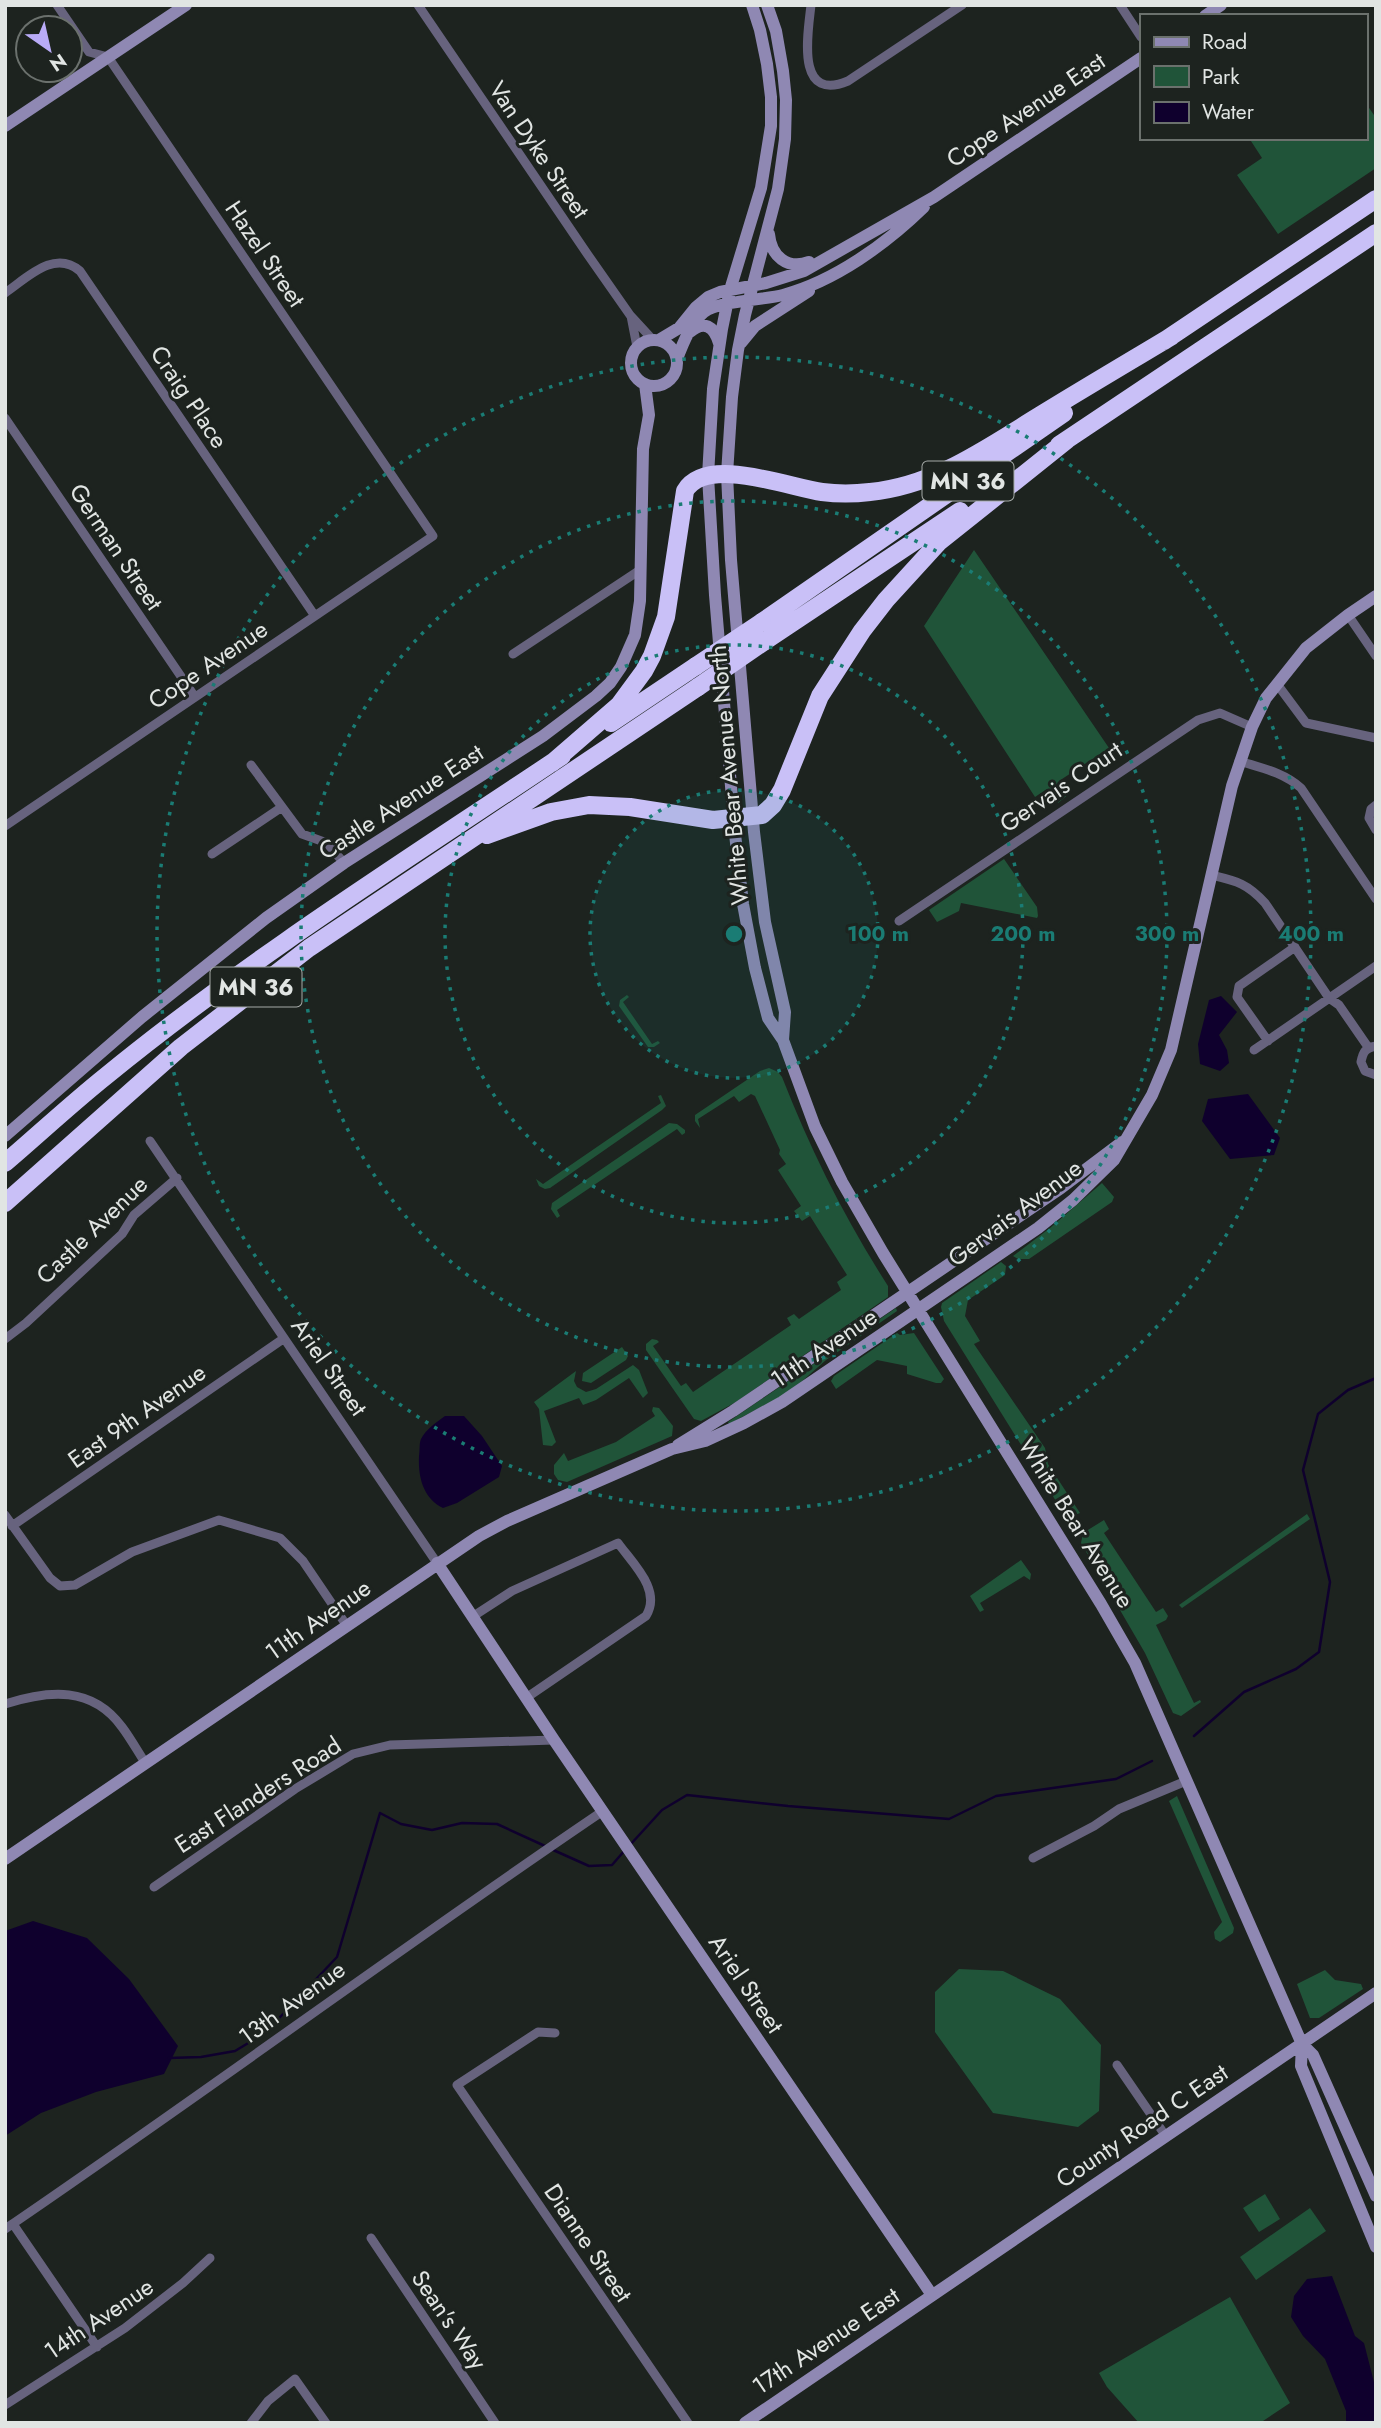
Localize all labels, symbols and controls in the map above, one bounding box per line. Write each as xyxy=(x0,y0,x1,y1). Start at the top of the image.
north arrow xyxy=(14,14,84,84)
legend xyxy=(1140,14,1367,140)
text: Road xyxy=(1202,27,1247,57)
street label: Cope Avenue East xyxy=(939,43,1112,176)
text: N xyxy=(44,47,72,78)
text: Park xyxy=(1202,62,1240,92)
street label: Van Dyke Street xyxy=(480,74,599,226)
text: Water xyxy=(1202,97,1255,127)
street label: Hazel Street xyxy=(217,193,314,314)
street label: Craig Place xyxy=(142,338,237,455)
road number: MN 36 xyxy=(922,461,1014,500)
street label: German Street xyxy=(61,476,172,617)
street label: Cope Avenue xyxy=(141,612,275,718)
street label: White Bear Avenue North xyxy=(700,644,757,907)
street label: Gervais Court xyxy=(992,732,1129,841)
street label: Castle Avenue East xyxy=(311,735,490,868)
text: 100 m xyxy=(847,919,909,949)
text: 200 m xyxy=(990,919,1056,949)
text: 300 m xyxy=(1135,919,1199,949)
text: 400 m xyxy=(1278,919,1344,949)
centre of rings xyxy=(722,922,746,946)
road number: MN 36 xyxy=(210,968,302,1006)
street label: Gervais Avenue xyxy=(940,1151,1089,1275)
street label: Castle Avenue xyxy=(28,1167,155,1292)
street label: 11th Avenue xyxy=(763,1299,884,1396)
street label: Ariel Street xyxy=(283,1311,376,1423)
street label: East 9th Avenue xyxy=(61,1355,213,1476)
street label: White Bear Avenue xyxy=(1010,1431,1143,1615)
street label: 11th Avenue xyxy=(258,1570,378,1669)
street label: East Flanders Road xyxy=(168,1728,348,1862)
street label: Ariel Street xyxy=(700,1927,793,2040)
street label: 13th Avenue xyxy=(231,1952,352,2053)
street label: County Road C East xyxy=(1049,2055,1235,2196)
street label: Dianne Street xyxy=(536,2177,641,2309)
street label: Sean's Way xyxy=(403,2263,496,2377)
street label: 14th Avenue xyxy=(37,2269,160,2368)
street label: 17th Avenue East xyxy=(745,2278,907,2403)

